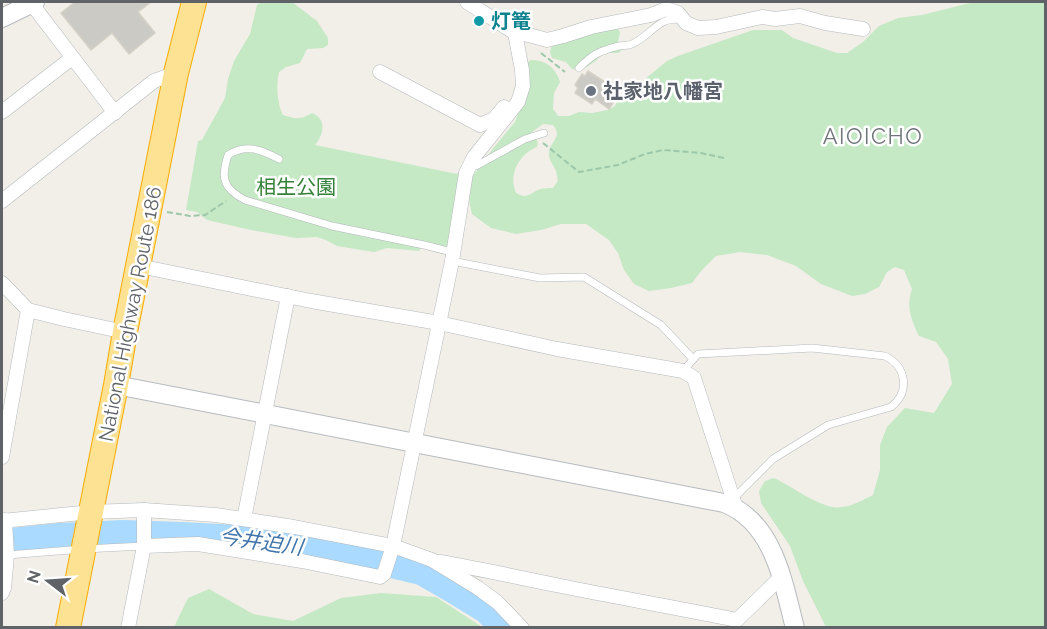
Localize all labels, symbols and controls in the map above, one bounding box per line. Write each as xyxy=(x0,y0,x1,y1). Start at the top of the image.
place label: 灯篭 xyxy=(491,9,531,33)
marker: 灯篭 xyxy=(472,14,486,28)
place label: 社家地八幡宮 xyxy=(603,79,723,103)
marker: 社家地八幡宮 xyxy=(584,84,598,98)
district label: AIOICHO xyxy=(823,123,923,149)
park label: 相生公園 xyxy=(256,175,336,199)
street label: National Highway Route 186 xyxy=(94,185,166,443)
water label: 今井迫川 xyxy=(218,523,306,560)
north arrow xyxy=(18,551,78,611)
text: N xyxy=(23,568,45,585)

